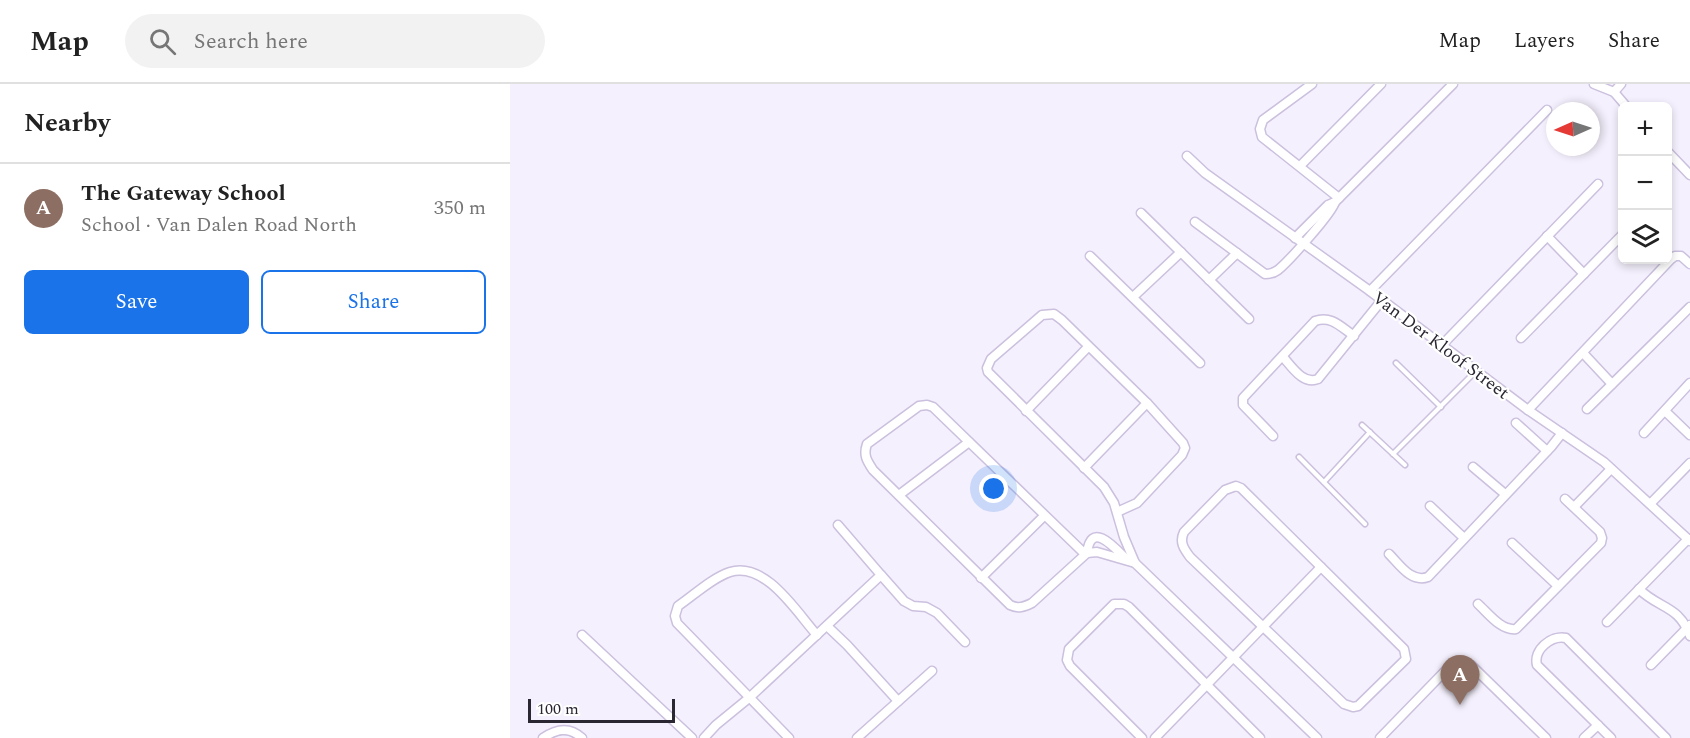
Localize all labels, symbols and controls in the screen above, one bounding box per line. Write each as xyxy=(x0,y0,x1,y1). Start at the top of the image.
search box xyxy=(125,14,545,68)
text: Map xyxy=(30,20,89,63)
icon: search xyxy=(146,25,179,58)
text: Search here xyxy=(194,25,308,58)
text: Map xyxy=(1439,25,1481,57)
text: Layers xyxy=(1514,25,1575,57)
text: Share xyxy=(1608,25,1660,57)
north arrow xyxy=(1546,102,1600,156)
map controls xyxy=(1618,102,1672,264)
button: + xyxy=(1618,102,1672,156)
text: Nearby xyxy=(24,103,110,143)
button: − xyxy=(1618,156,1672,210)
text: The Gateway School xyxy=(81,177,286,210)
text: A xyxy=(36,193,51,223)
text: 350 m xyxy=(434,193,486,223)
text: School · Van Dalen Road North xyxy=(81,210,357,240)
button: layers xyxy=(1618,210,1672,264)
button: Save xyxy=(24,270,249,334)
button: Share xyxy=(261,270,486,334)
street label: Van Der Kloof Street xyxy=(1366,285,1515,406)
your location xyxy=(979,474,1008,503)
pin: A xyxy=(1440,656,1480,705)
scale bar xyxy=(528,696,675,724)
text: 100 m xyxy=(537,697,579,721)

